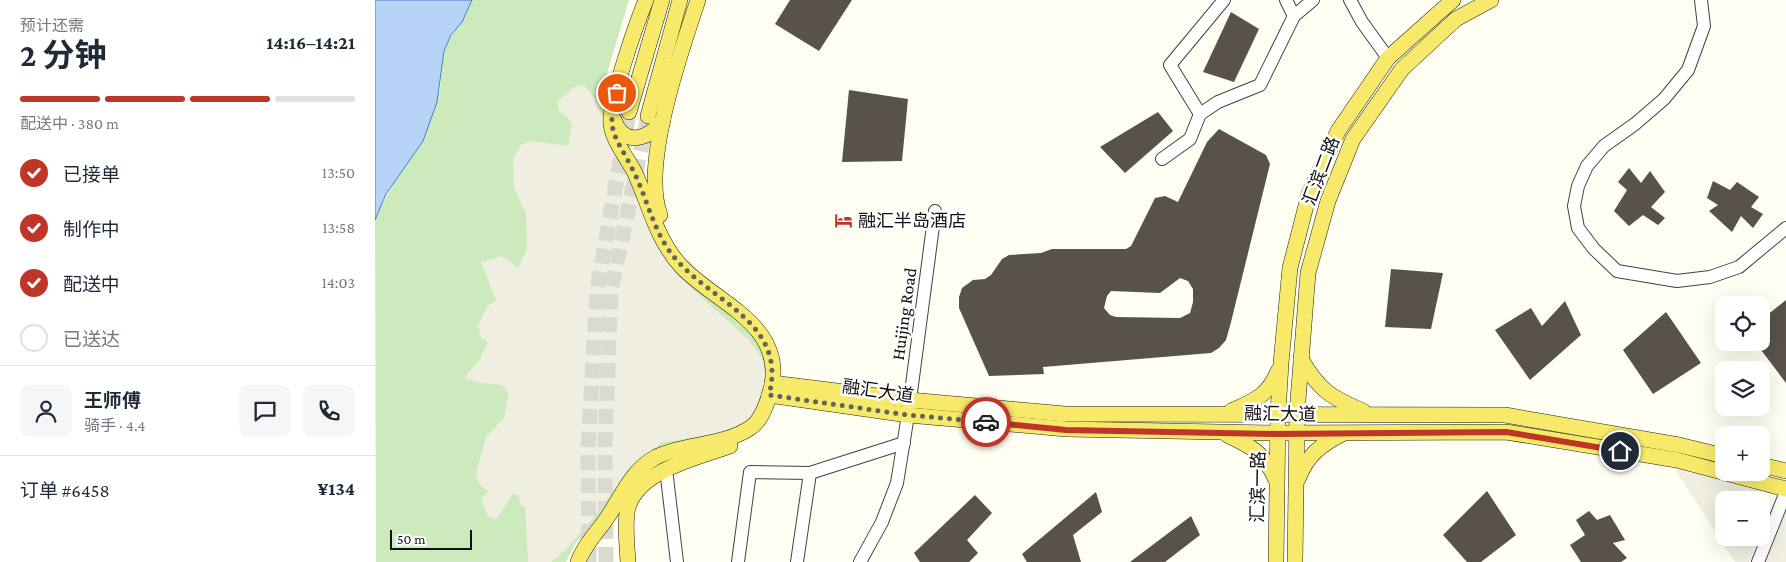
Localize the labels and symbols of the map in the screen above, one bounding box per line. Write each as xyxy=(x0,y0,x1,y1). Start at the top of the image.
pin xyxy=(596,72,638,114)
street label: 汇滨二路 xyxy=(1299,134,1343,208)
hotel icon: 融汇半岛酒店 xyxy=(834,211,854,231)
place label: 融汇半岛酒店 xyxy=(858,211,966,231)
street label: Huijing Road xyxy=(888,266,921,362)
street label: 融汇大道 xyxy=(841,376,915,406)
courier xyxy=(961,397,1011,447)
street label: 融汇大道 xyxy=(1244,403,1316,425)
pin xyxy=(1599,430,1641,472)
street label: 汇滨一路 xyxy=(1247,451,1269,523)
scale bar xyxy=(390,527,473,550)

